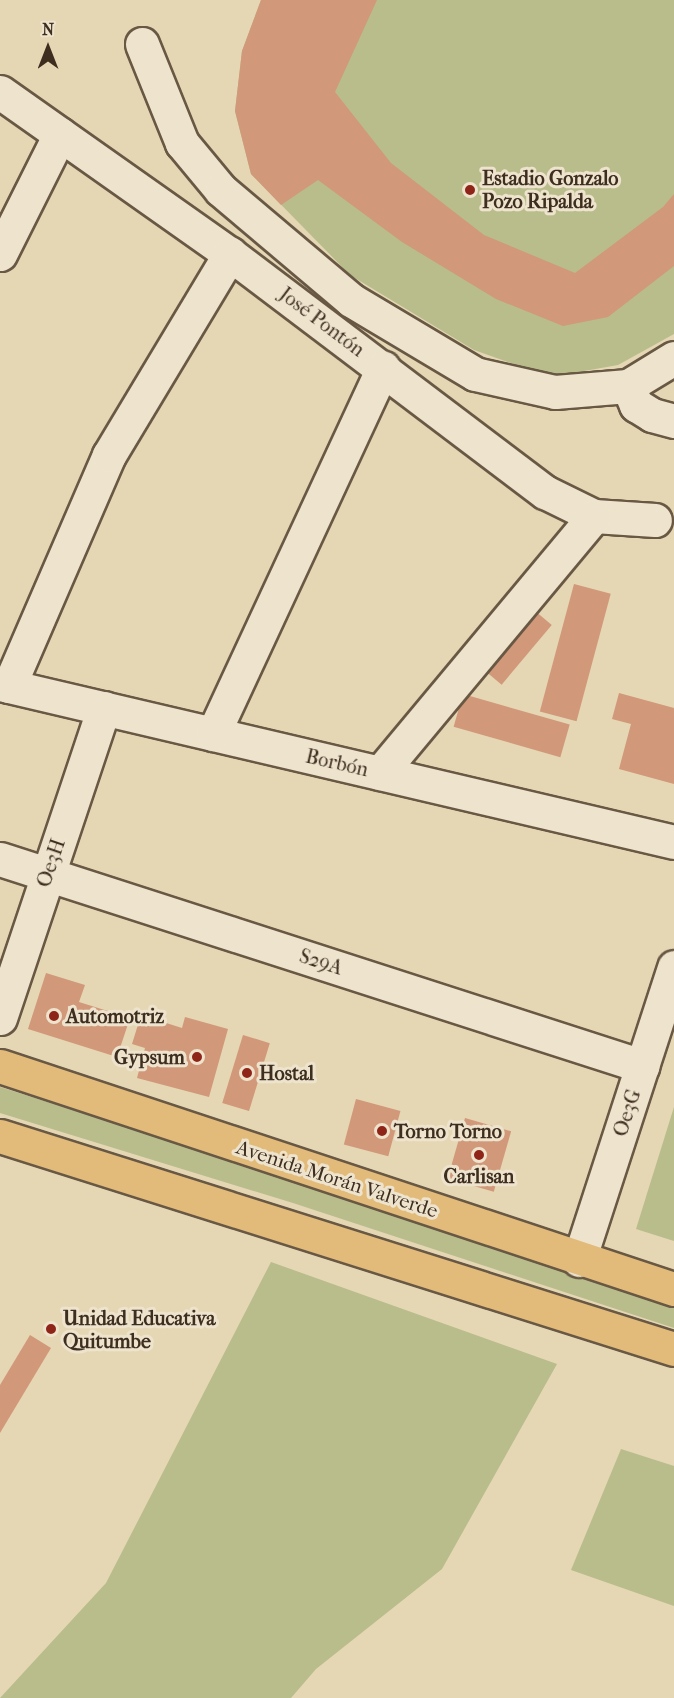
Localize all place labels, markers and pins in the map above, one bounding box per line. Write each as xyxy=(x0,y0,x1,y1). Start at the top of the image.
place label: Estadio Gonzalo Pozo Ripalda xyxy=(482,166,618,213)
marker: Estadio Gonzalo Pozo Ripalda xyxy=(463,183,477,197)
place label: Automotriz xyxy=(66,1004,164,1028)
marker: Automotriz xyxy=(47,1009,61,1023)
place label: Gypsum xyxy=(114,1045,185,1069)
marker: Gypsum xyxy=(190,1050,204,1064)
place label: Hostal xyxy=(259,1061,314,1085)
marker: Hostal xyxy=(240,1066,254,1080)
place label: Torno Torno xyxy=(394,1119,502,1143)
marker: Torno Torno xyxy=(375,1124,389,1138)
marker: Carlisan xyxy=(472,1148,486,1162)
place label: Carlisan xyxy=(444,1164,514,1188)
place label: Unidad Educativa Quitumbe xyxy=(63,1306,215,1353)
marker: Unidad Educativa Quitumbe xyxy=(44,1322,58,1336)

